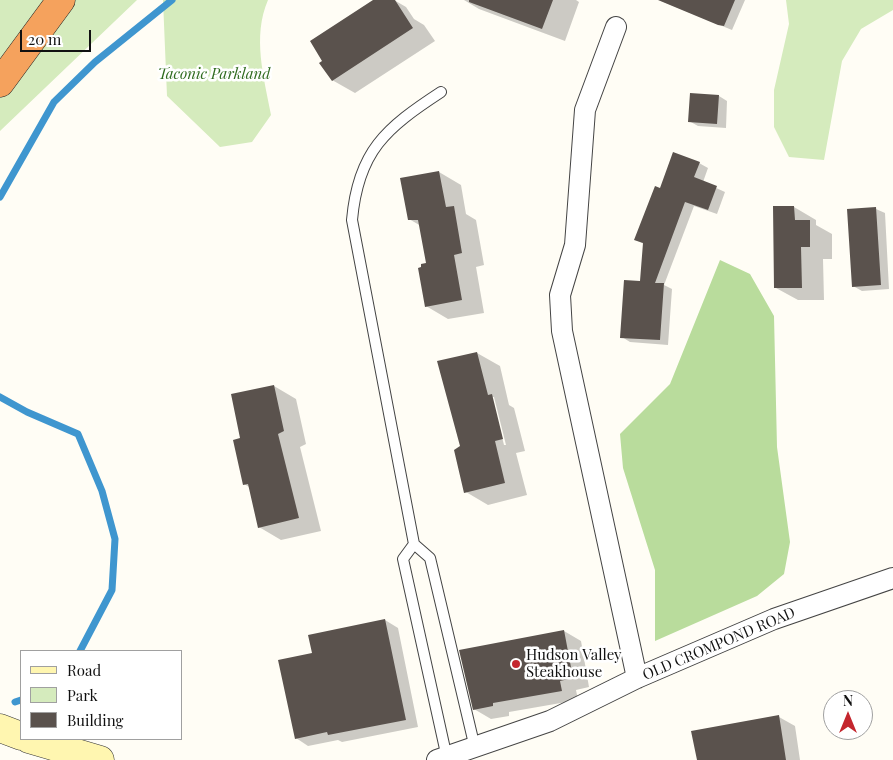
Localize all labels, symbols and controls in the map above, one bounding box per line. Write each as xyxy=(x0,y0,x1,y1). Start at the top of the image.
scale bar xyxy=(22,20,94,52)
text: 20 m xyxy=(28,29,61,49)
park label: Taconic Parkland xyxy=(158,65,270,83)
street label: OLD CROMPOND ROAD xyxy=(640,604,798,684)
place label: Hudson Valley Steakhouse xyxy=(526,646,622,681)
legend xyxy=(20,650,182,740)
marker: Hudson Valley Steakhouse xyxy=(510,658,522,670)
text: Road xyxy=(67,660,101,680)
text: Park xyxy=(67,685,98,705)
north arrow xyxy=(823,690,873,740)
text: N xyxy=(843,691,853,710)
text: Building xyxy=(67,710,123,730)

